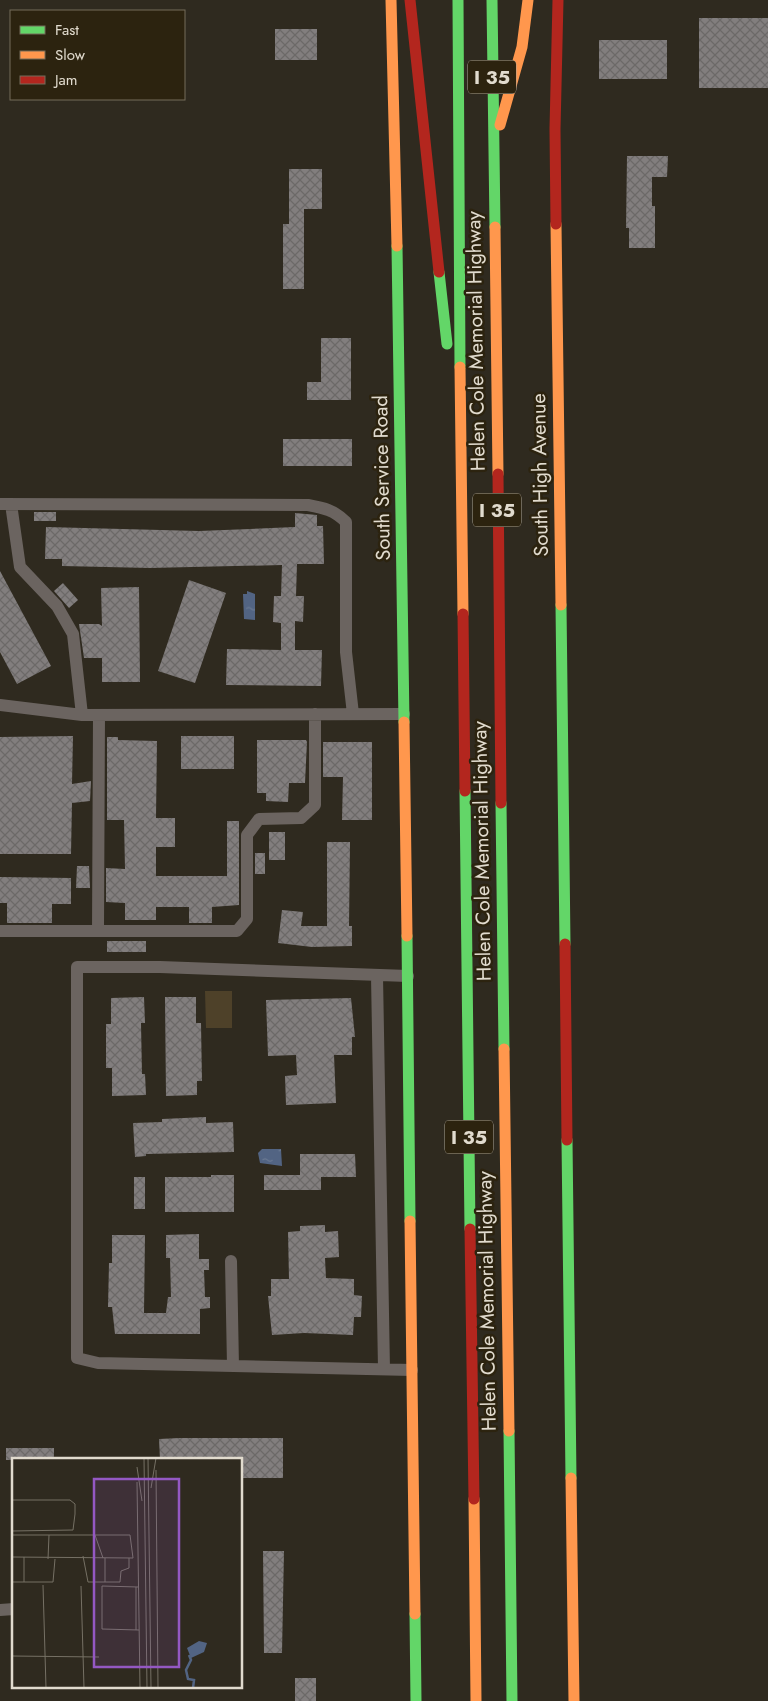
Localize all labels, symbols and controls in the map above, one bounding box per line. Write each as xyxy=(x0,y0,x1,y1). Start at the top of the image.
legend xyxy=(10,10,185,100)
text: Fast xyxy=(55,19,79,41)
text: Slow xyxy=(55,44,86,66)
road number: I 35 xyxy=(468,61,516,94)
text: Jam xyxy=(53,69,78,91)
street label: Helen Cole Memorial Highway xyxy=(459,211,493,471)
street label: South High Avenue xyxy=(524,393,556,557)
street label: South Service Road xyxy=(366,395,398,561)
road number: I 35 xyxy=(473,494,521,526)
street label: Helen Cole Memorial Highway xyxy=(465,721,499,981)
road number: I 35 xyxy=(445,1120,493,1154)
street label: Helen Cole Memorial Highway xyxy=(470,1171,504,1431)
inset map xyxy=(12,1458,242,1688)

